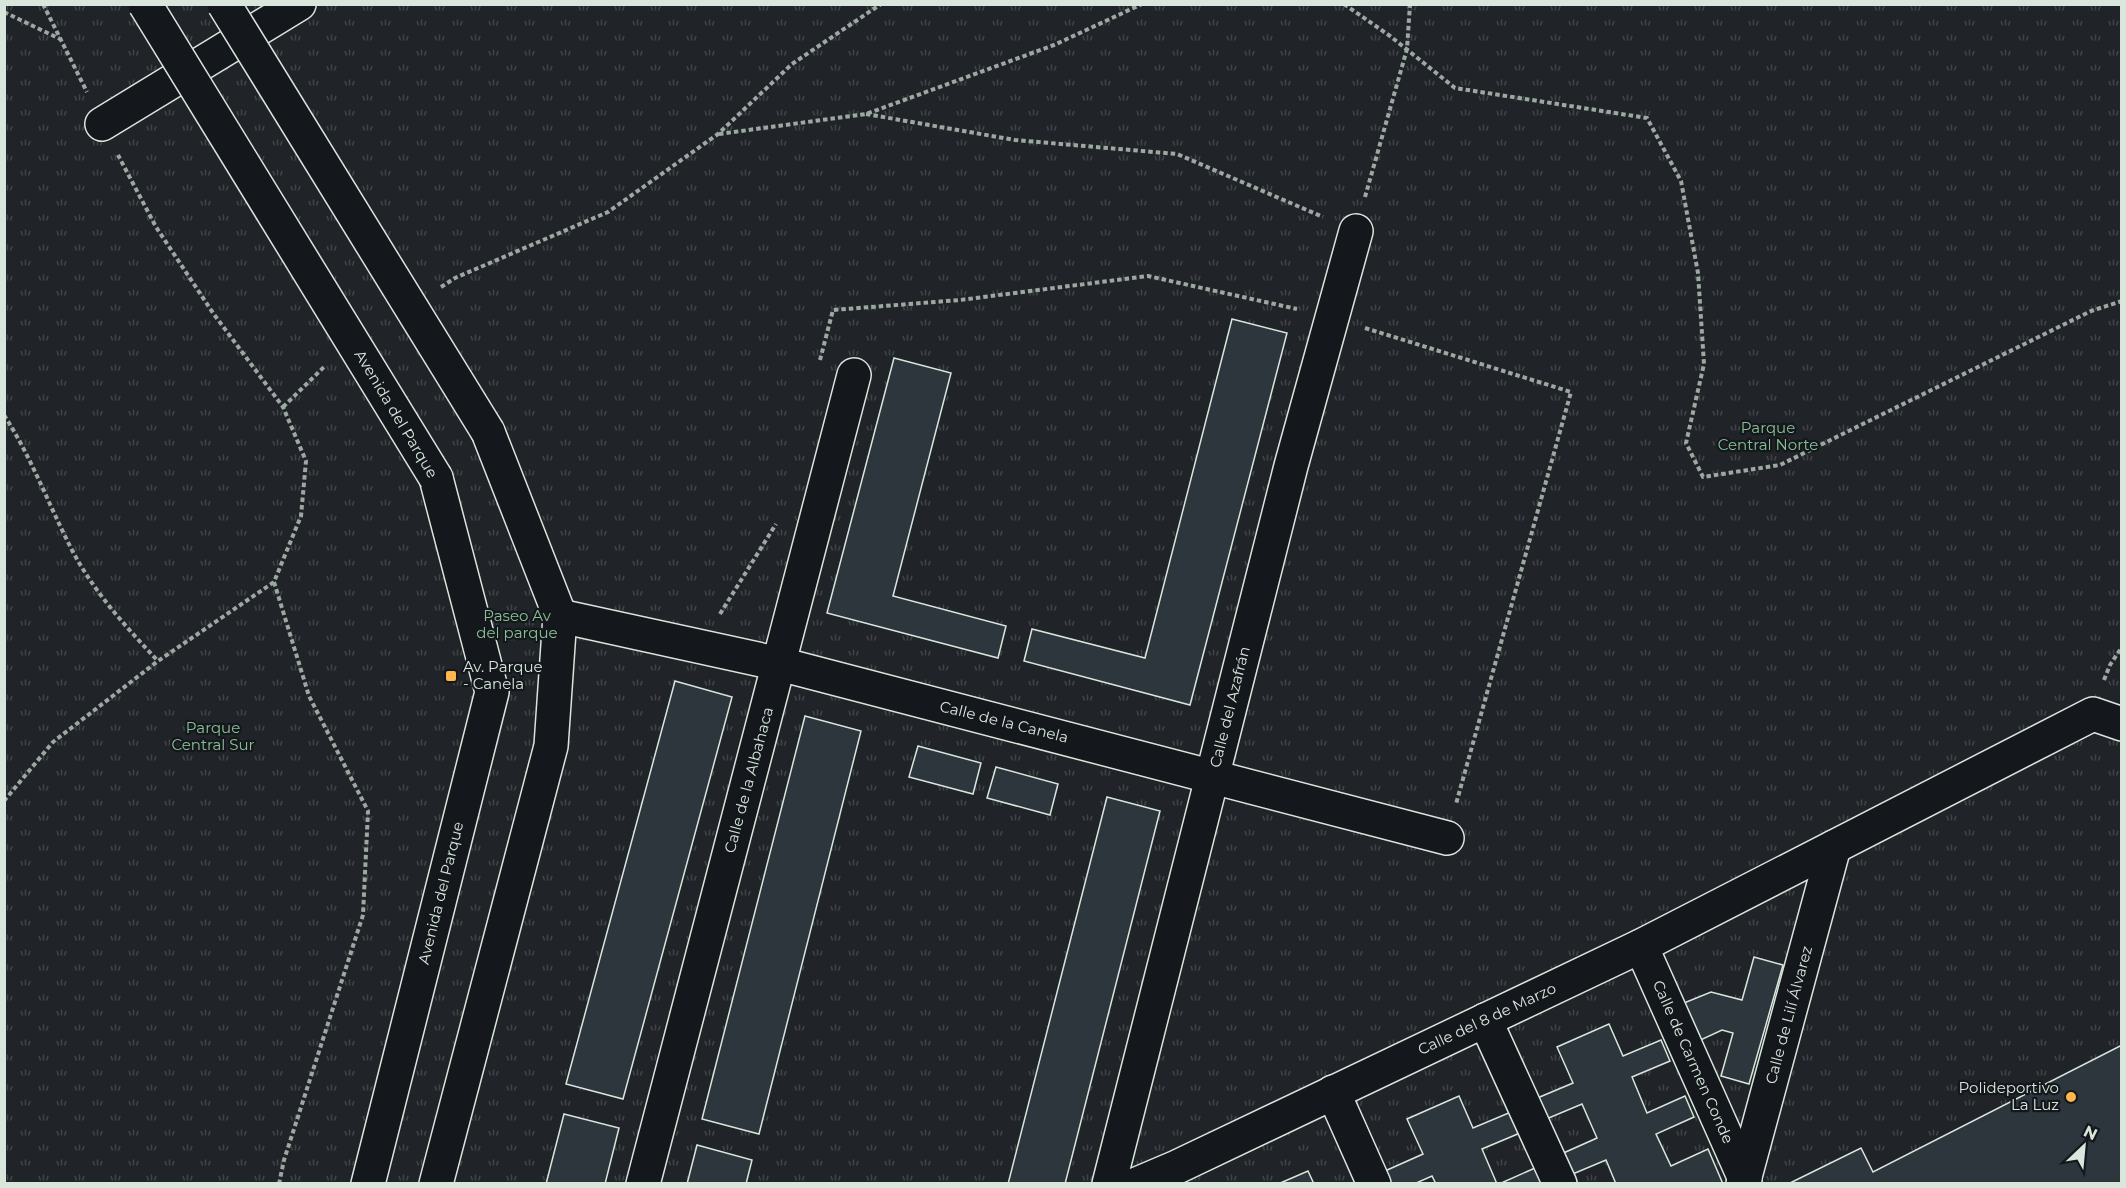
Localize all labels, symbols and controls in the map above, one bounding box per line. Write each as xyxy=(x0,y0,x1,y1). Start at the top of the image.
street label: Avenida del Parque xyxy=(351,346,442,481)
park label: Parque Central Norte xyxy=(1718,418,1818,454)
park label: Paseo Av del parque xyxy=(476,606,558,642)
street label: Calle del Azafrán xyxy=(1205,644,1254,770)
place label: Av. Parque - Canela xyxy=(463,657,543,693)
marker: Av. Parque - Canela xyxy=(444,669,458,683)
street label: Calle de la Canela xyxy=(938,696,1070,747)
street label: Calle de la Albahaca xyxy=(720,705,777,855)
park label: Parque Central Sur xyxy=(171,718,255,754)
street label: Avenida del Parque xyxy=(414,820,467,966)
street label: Calle de Lilí Álvarez xyxy=(1761,943,1816,1086)
street label: Calle de Carmen Conde xyxy=(1649,977,1738,1147)
street label: Calle del 8 de Marzo xyxy=(1415,978,1559,1059)
place label: Polideportivo La Luz xyxy=(1958,1078,2059,1114)
marker: Polideportivo La Luz xyxy=(2064,1090,2078,1104)
north arrow xyxy=(2054,1116,2114,1176)
text: N xyxy=(2080,1122,2100,1144)

